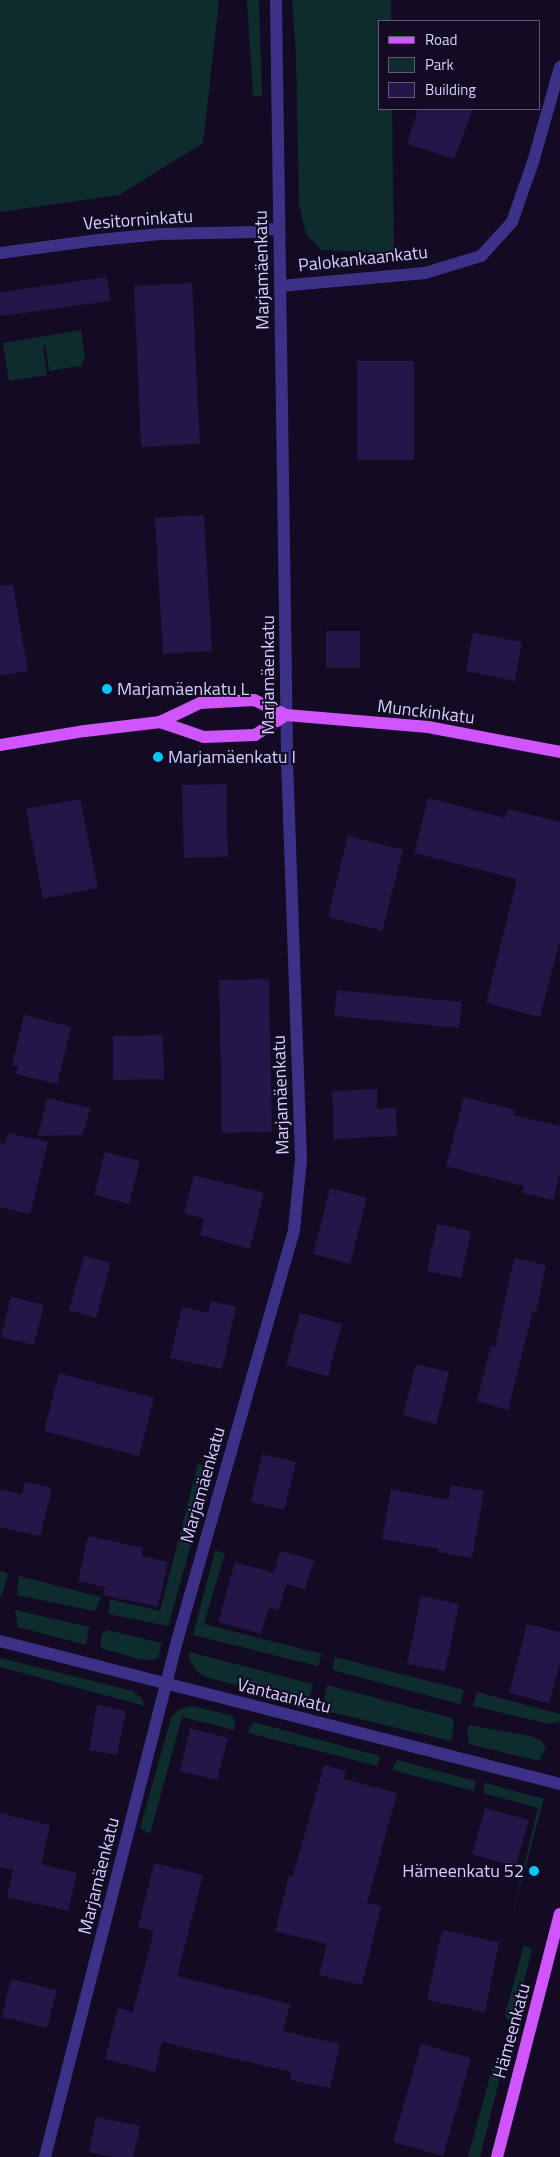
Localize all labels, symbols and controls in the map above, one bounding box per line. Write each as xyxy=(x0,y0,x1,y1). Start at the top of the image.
legend xyxy=(378,20,540,110)
text: Road xyxy=(425,28,457,51)
text: Park xyxy=(425,53,454,76)
text: Building xyxy=(425,78,476,101)
street label: Vesitorninkatu xyxy=(82,205,194,235)
street label: Marjamäenkatu xyxy=(250,210,274,330)
street label: Palokankaankatu xyxy=(297,241,429,277)
street label: Marjamäenkatu xyxy=(257,615,279,735)
place label: Marjamäenkatu L xyxy=(117,678,249,700)
marker: Marjamäenkatu L xyxy=(101,683,113,695)
street label: Munckinkatu xyxy=(376,695,476,729)
place label: Marjamäenkatu I xyxy=(168,746,296,768)
marker: Marjamäenkatu I xyxy=(152,751,164,763)
street label: Marjamäenkatu xyxy=(268,1035,294,1155)
street label: Marjamäenkatu xyxy=(176,1425,230,1545)
street label: Vantaankatu xyxy=(235,1674,333,1718)
street label: Marjamäenkatu xyxy=(74,1815,124,1937)
place label: Hämeenkatu 52 xyxy=(402,1860,524,1882)
marker: Hämeenkatu 52 xyxy=(528,1865,540,1877)
street label: Hämeenkatu xyxy=(489,1981,535,2081)

